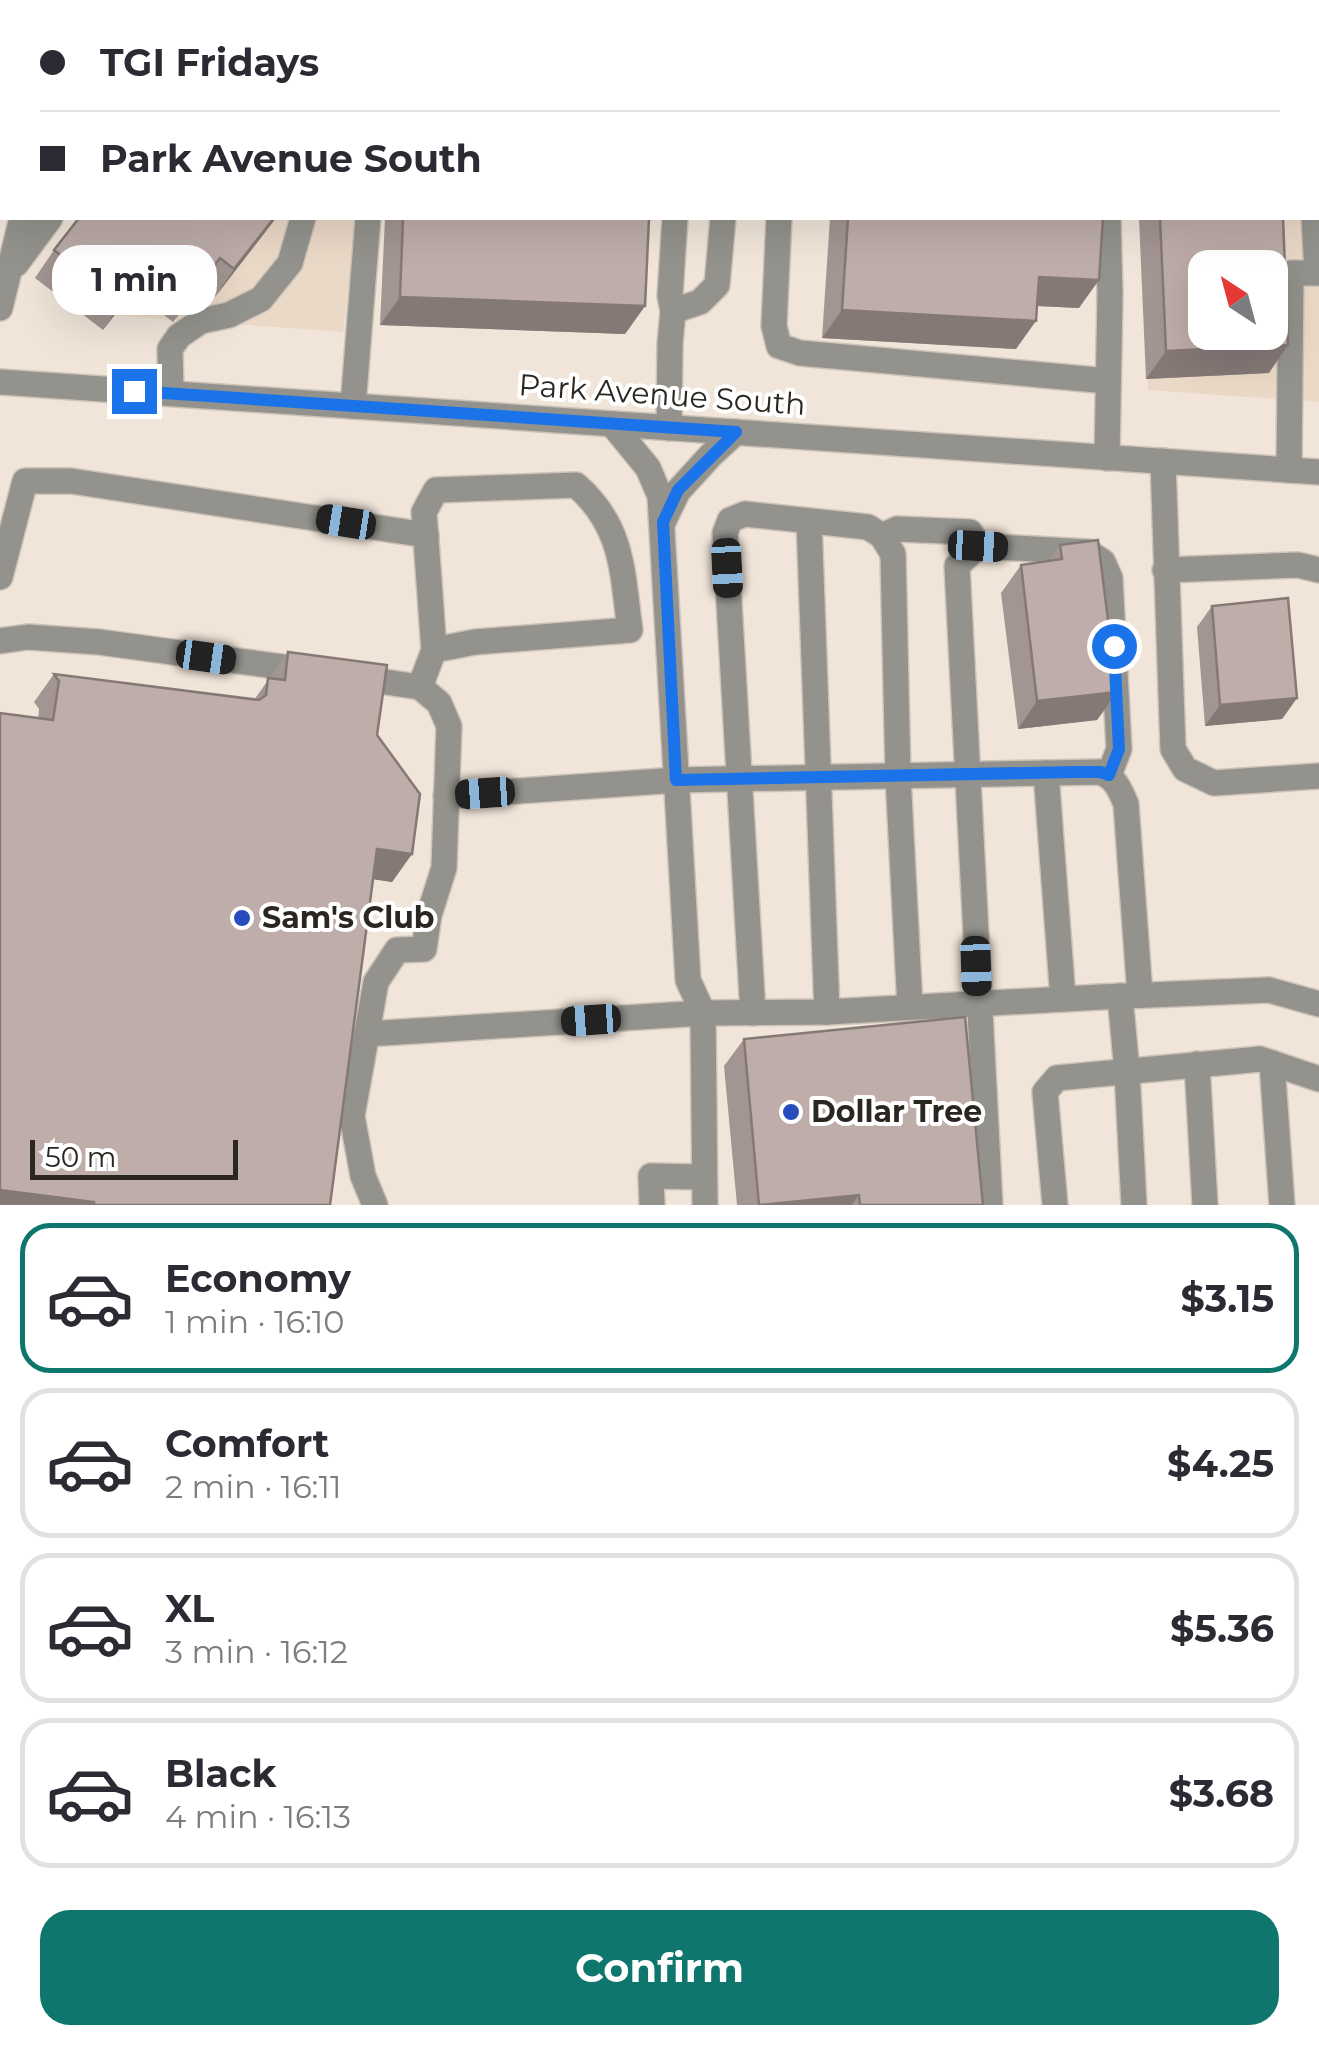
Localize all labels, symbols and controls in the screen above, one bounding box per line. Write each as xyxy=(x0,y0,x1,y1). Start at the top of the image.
text: TGI Fridays xyxy=(100,39,319,86)
text: Park Avenue South xyxy=(100,135,482,182)
callout: 1 min xyxy=(52,246,216,316)
north arrow xyxy=(1188,250,1288,350)
map controls xyxy=(1188,250,1288,350)
text: 1 min xyxy=(91,260,178,299)
street label: Park Avenue South xyxy=(517,366,807,423)
route end xyxy=(112,369,157,414)
car xyxy=(314,502,378,542)
car xyxy=(947,529,1009,563)
car xyxy=(710,537,744,599)
route start xyxy=(1092,624,1137,669)
car xyxy=(174,638,238,676)
car xyxy=(454,776,516,810)
place label: Sam's Club xyxy=(262,899,435,936)
marker: Sam's Club xyxy=(231,907,253,929)
car xyxy=(960,935,992,997)
car xyxy=(560,1003,622,1037)
place label: Dollar Tree xyxy=(811,1093,982,1130)
marker: Dollar Tree xyxy=(780,1101,802,1123)
scale bar xyxy=(30,1135,238,1180)
text: 50 m xyxy=(45,1140,116,1174)
icon: car xyxy=(45,1253,135,1343)
text: Economy xyxy=(165,1255,351,1302)
text: $3.15 xyxy=(1181,1275,1274,1322)
text: 1 min · 16:10 xyxy=(165,1302,345,1341)
icon: car xyxy=(45,1418,135,1508)
text: Comfort xyxy=(165,1420,329,1467)
text: $4.25 xyxy=(1167,1440,1274,1487)
text: 2 min · 16:11 xyxy=(165,1467,342,1506)
icon: car xyxy=(45,1583,135,1673)
text: XL xyxy=(165,1585,214,1632)
text: $5.36 xyxy=(1170,1605,1274,1652)
text: 3 min · 16:12 xyxy=(165,1632,348,1671)
icon: car xyxy=(45,1748,135,1838)
text: Black xyxy=(165,1750,276,1797)
text: $3.68 xyxy=(1169,1770,1274,1817)
text: 4 min · 16:13 xyxy=(165,1797,351,1836)
button: Confirm xyxy=(40,1910,1279,2025)

